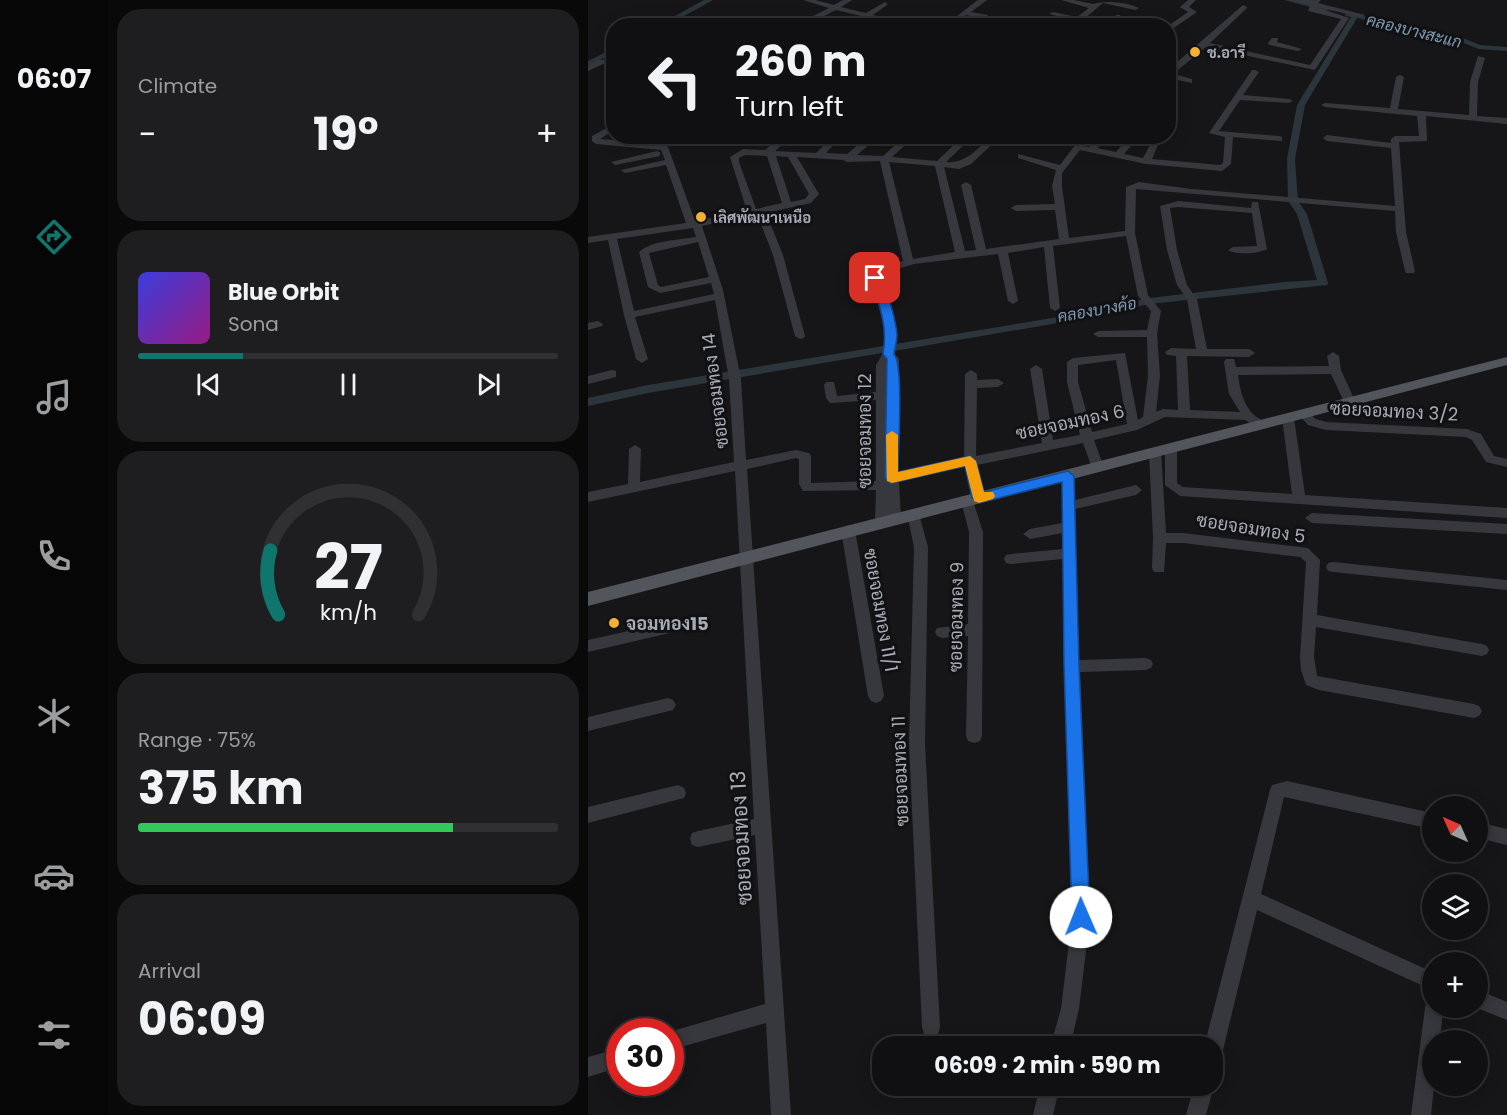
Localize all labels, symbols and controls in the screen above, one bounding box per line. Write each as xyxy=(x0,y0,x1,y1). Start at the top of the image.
water label: คลองบางสะแก xyxy=(1364,8,1464,54)
text: 260 m xyxy=(735,32,867,91)
icon: left xyxy=(636,42,714,120)
place label: ช.อารี xyxy=(1207,42,1246,63)
marker: ช.อารี xyxy=(1188,45,1202,59)
text: 06:07 xyxy=(17,60,91,97)
text: Climate xyxy=(138,72,217,100)
text: Turn left xyxy=(735,88,844,125)
text: 19° xyxy=(313,103,379,166)
text: − xyxy=(138,111,156,158)
text: + xyxy=(535,111,558,158)
place label: เลิศพัฒนาเหนือ xyxy=(713,207,811,228)
marker: เลิศพัฒนาเหนือ xyxy=(694,210,708,224)
icon: directions xyxy=(33,216,75,258)
pin xyxy=(849,252,900,303)
icon: arrive xyxy=(858,261,891,294)
text: Blue Orbit xyxy=(228,277,339,308)
water label: คลองบางค้อ xyxy=(1056,292,1138,328)
text: Sona xyxy=(228,310,279,338)
street label: ซอยจอมทอง 14 xyxy=(696,332,734,450)
icon: previous xyxy=(192,368,225,401)
icon: pause xyxy=(332,368,365,401)
icon: next xyxy=(472,368,505,401)
street label: ซอยจอมทอง 12 xyxy=(852,373,877,489)
icon: music xyxy=(33,376,75,418)
street label: ซอยจอมทอง 3/2 xyxy=(1329,395,1459,427)
street label: ซอยจอมทอง 6 xyxy=(1013,398,1127,446)
street label: ซอยจอมทอง 5 xyxy=(1195,507,1307,549)
text: 27 xyxy=(313,523,383,611)
icon: phone xyxy=(33,535,75,577)
street label: ซอยจอมทอง 11/1 xyxy=(858,546,904,674)
street label: ซอยจอมทอง 9 xyxy=(943,562,969,672)
text: km/h xyxy=(319,597,377,628)
place label: จอมทอง15 xyxy=(626,611,709,636)
marker: จอมทอง15 xyxy=(607,616,621,630)
icon: climate xyxy=(33,695,75,737)
street label: ซอยจอมทอง 11 xyxy=(886,715,914,827)
text: Range · 75% xyxy=(138,726,256,754)
text: 375 km xyxy=(138,757,304,820)
street label: ซอยจอมทอง 13 xyxy=(723,770,759,906)
north arrow xyxy=(1422,796,1488,862)
map controls xyxy=(1422,796,1488,1096)
icon: car xyxy=(33,855,75,897)
button: layers xyxy=(1422,874,1488,940)
position arrow xyxy=(1049,885,1113,949)
button: + xyxy=(1422,952,1488,1018)
text: Arrival xyxy=(138,957,201,985)
text: 06:09 xyxy=(138,988,266,1051)
icon: filters xyxy=(33,1014,75,1056)
speed limit sign: 30 xyxy=(606,1018,684,1096)
button: − xyxy=(1422,1030,1488,1096)
text: 06:09 · 2 min · 590 m xyxy=(934,1050,1161,1081)

